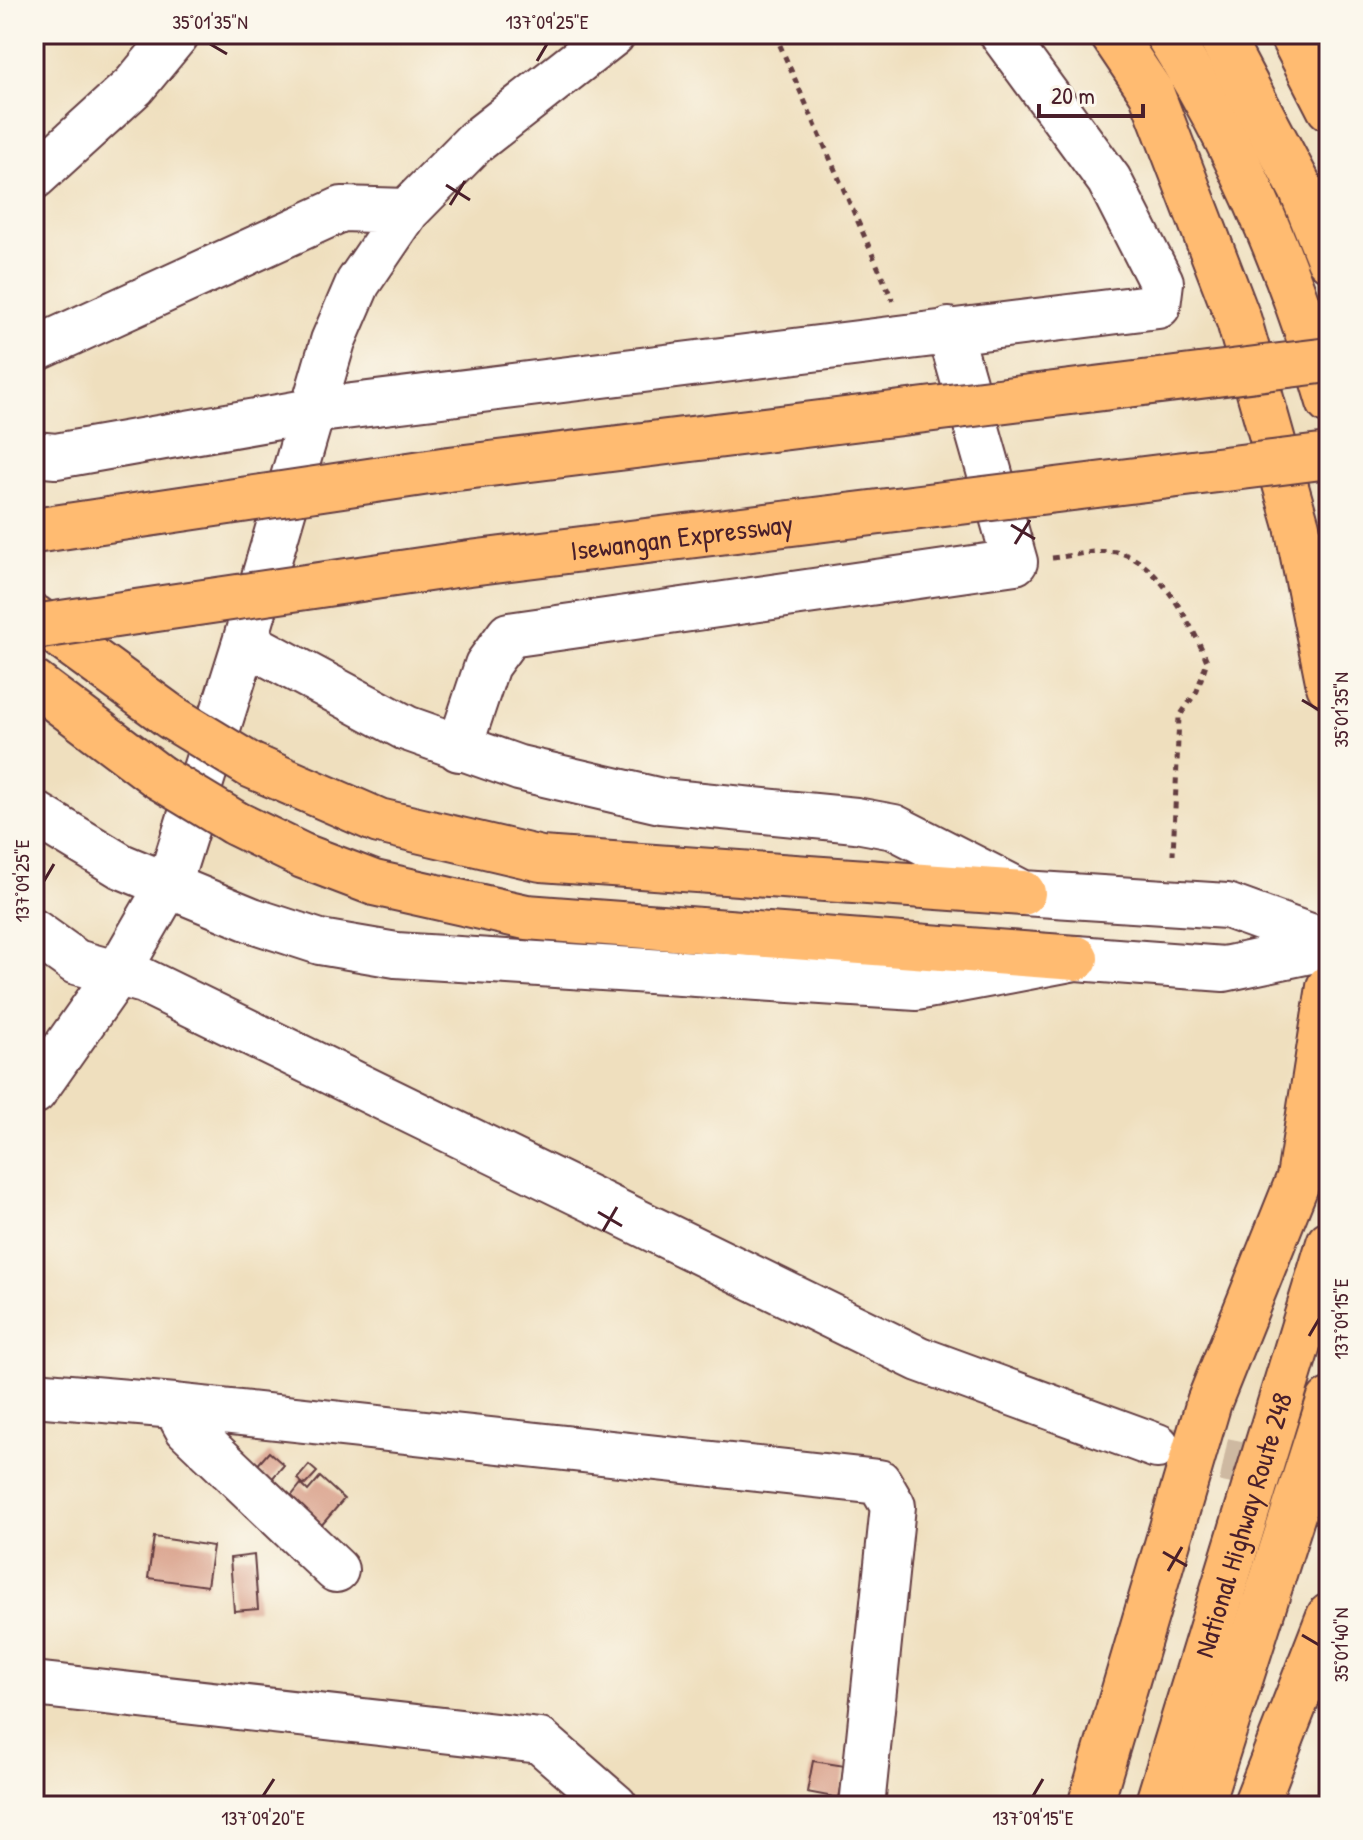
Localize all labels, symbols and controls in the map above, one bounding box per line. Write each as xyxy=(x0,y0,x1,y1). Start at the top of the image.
text: 35°01'35"N xyxy=(172,8,248,35)
text: 137°09'25"E xyxy=(505,8,589,35)
scale bar xyxy=(1039,68,1143,118)
text: 20 m xyxy=(1051,79,1095,111)
street label: Isewangan Expressway xyxy=(568,504,795,569)
text: 35°01'35"N xyxy=(1327,672,1354,748)
text: 137°09'25"E xyxy=(8,839,35,923)
text: 137°09'15"E xyxy=(1327,1278,1354,1359)
street label: National Highway Route 248 xyxy=(1185,1388,1301,1662)
text: 35°01'40"N xyxy=(1327,1608,1354,1682)
text: 137°09'20"E xyxy=(221,1804,305,1831)
text: 137°09'15"E xyxy=(993,1804,1074,1831)

